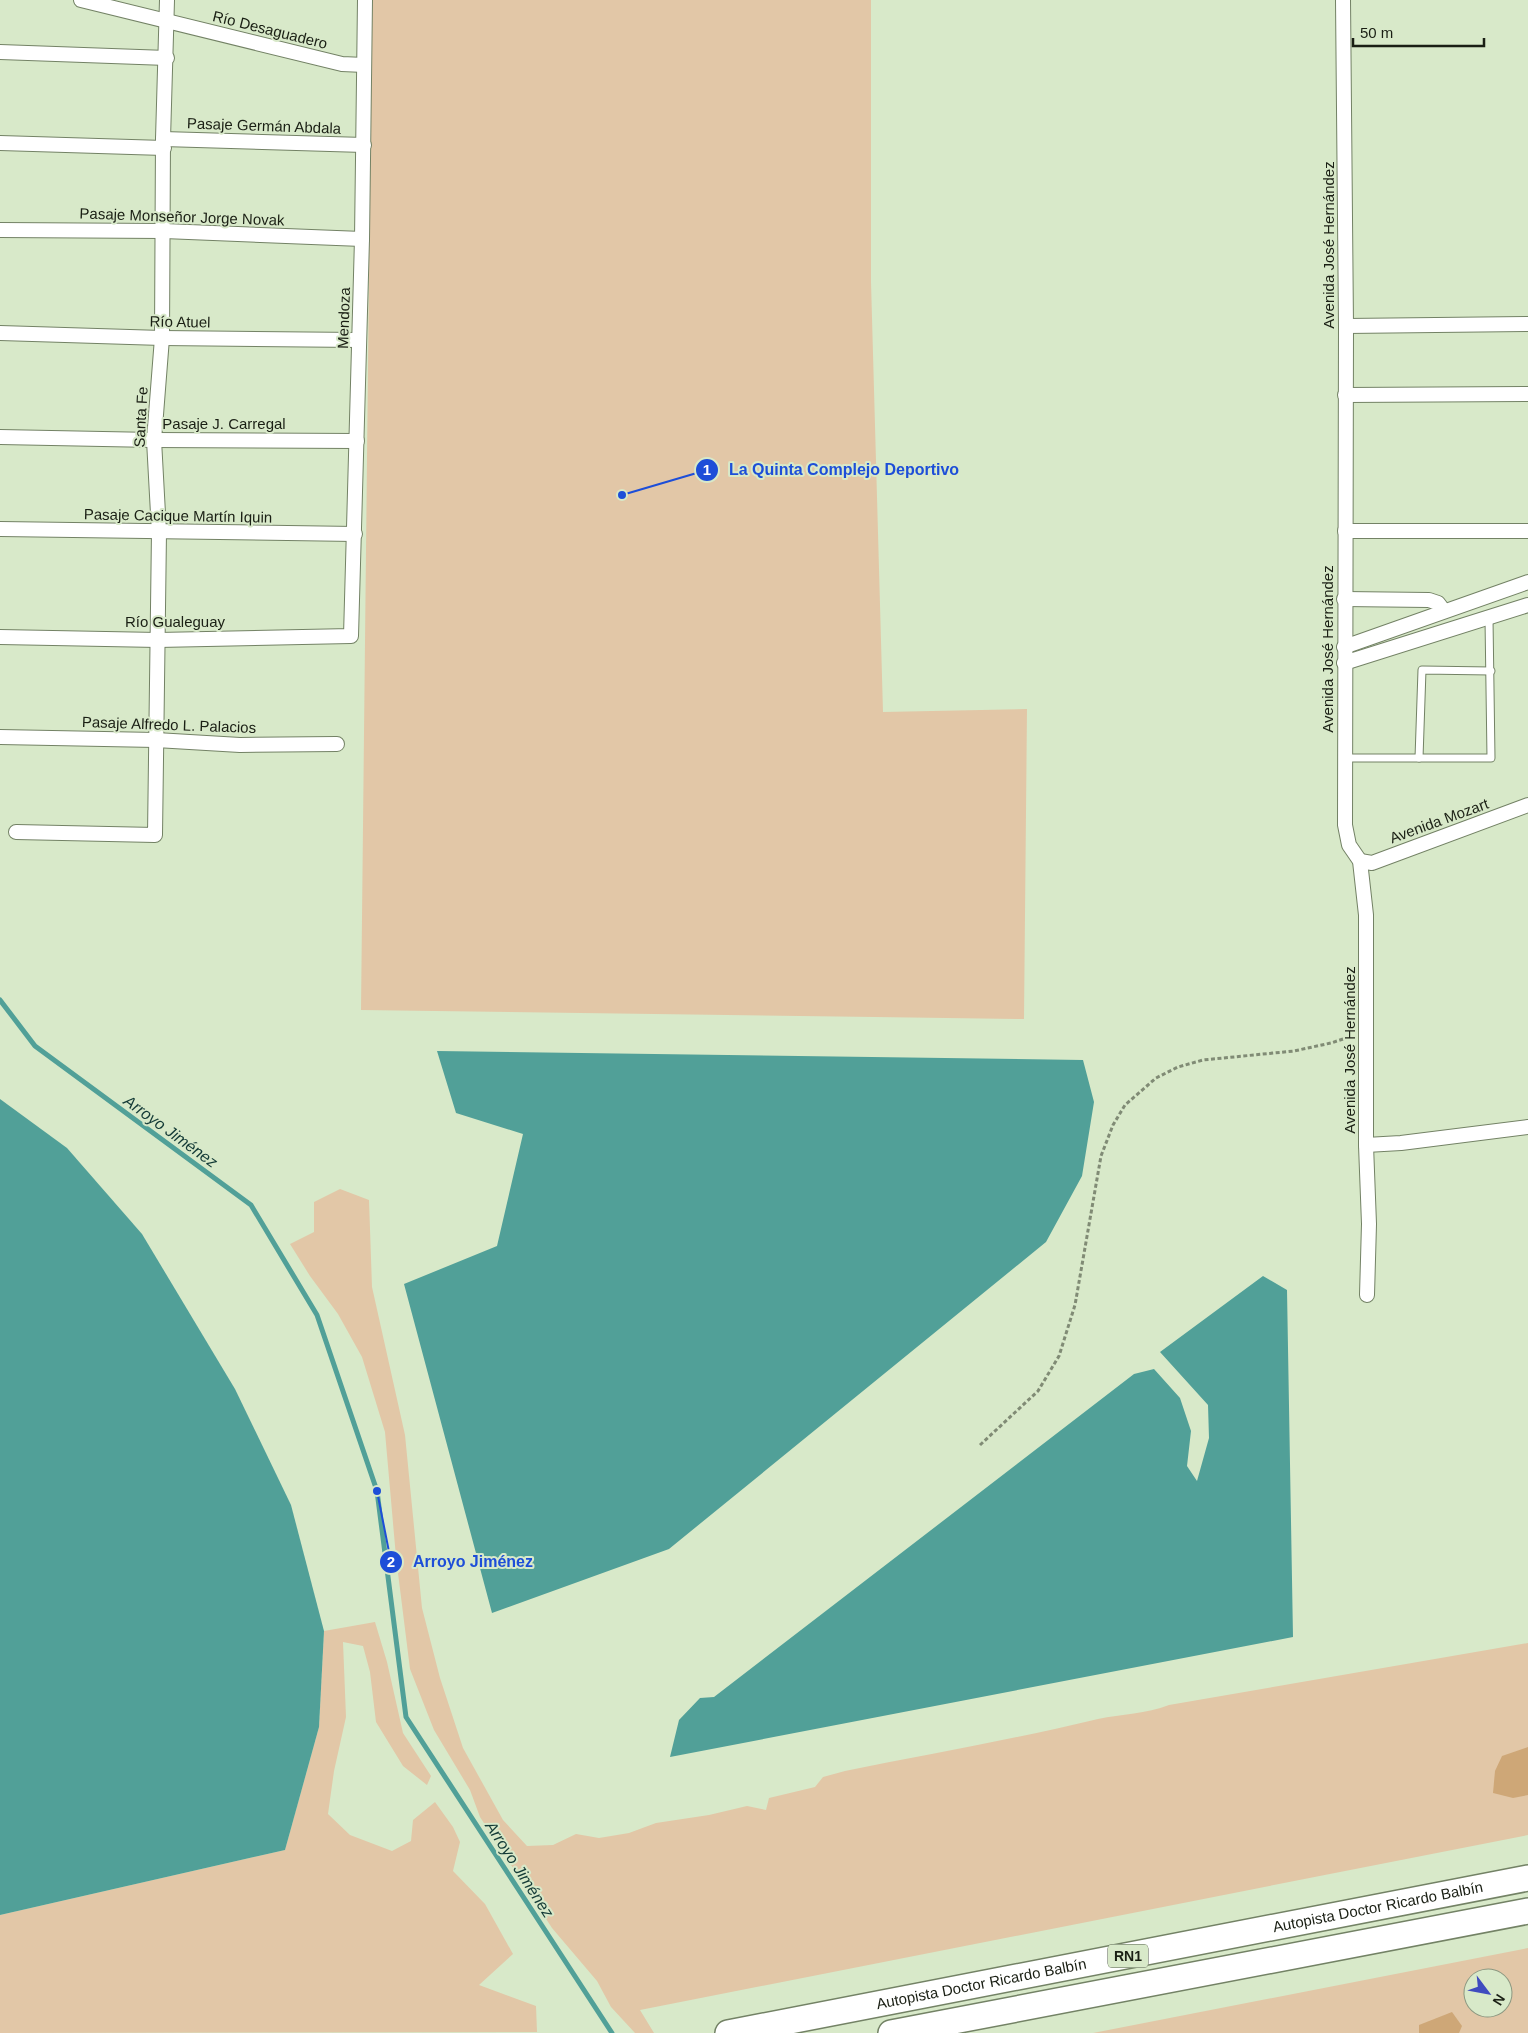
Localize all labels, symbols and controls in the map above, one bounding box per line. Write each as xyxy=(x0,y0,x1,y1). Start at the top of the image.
street label: Río Desaguadero xyxy=(211,7,329,52)
scale bar xyxy=(1353,15,1484,47)
text: 50 m xyxy=(1360,24,1393,41)
street label: Pasaje Germán Abdala xyxy=(187,114,342,137)
street label: Avenida José Hernández xyxy=(1320,161,1337,329)
street label: Pasaje Monseñor Jorge Novak xyxy=(79,204,285,229)
street label: Mendoza xyxy=(334,286,353,349)
street label: Río Atuel xyxy=(149,312,211,331)
street label: Santa Fe xyxy=(130,386,151,448)
street label: Pasaje J. Carregal xyxy=(162,415,286,432)
callout: La Quinta Complejo Deportivo xyxy=(694,454,970,485)
text: 1 xyxy=(703,461,711,478)
text: La Quinta Complejo Deportivo xyxy=(729,461,959,478)
street label: Pasaje Cacique Martín Iquin xyxy=(84,505,272,526)
street label: Avenida José Hernández xyxy=(1319,565,1336,733)
street label: Río Gualeguay xyxy=(125,613,226,630)
street label: Pasaje Alfredo L. Palacios xyxy=(82,713,256,736)
street label: Avenida Mozart xyxy=(1387,794,1491,846)
street label: Avenida José Hernández xyxy=(1341,966,1358,1134)
water label: Arroyo Jiménez xyxy=(120,1091,221,1171)
callout: Arroyo Jiménez xyxy=(378,1546,543,1577)
text: 2 xyxy=(387,1553,395,1570)
text: Arroyo Jiménez xyxy=(413,1553,533,1570)
water label: Arroyo Jiménez xyxy=(482,1817,557,1921)
street label: Autopista Doctor Ricardo Balbín xyxy=(1271,1878,1484,1935)
road number: RN1 xyxy=(1108,1944,1148,1968)
street label: Autopista Doctor Ricardo Balbín xyxy=(875,1955,1088,2012)
north arrow xyxy=(1463,1968,1513,2018)
text: N xyxy=(1490,1991,1508,2008)

